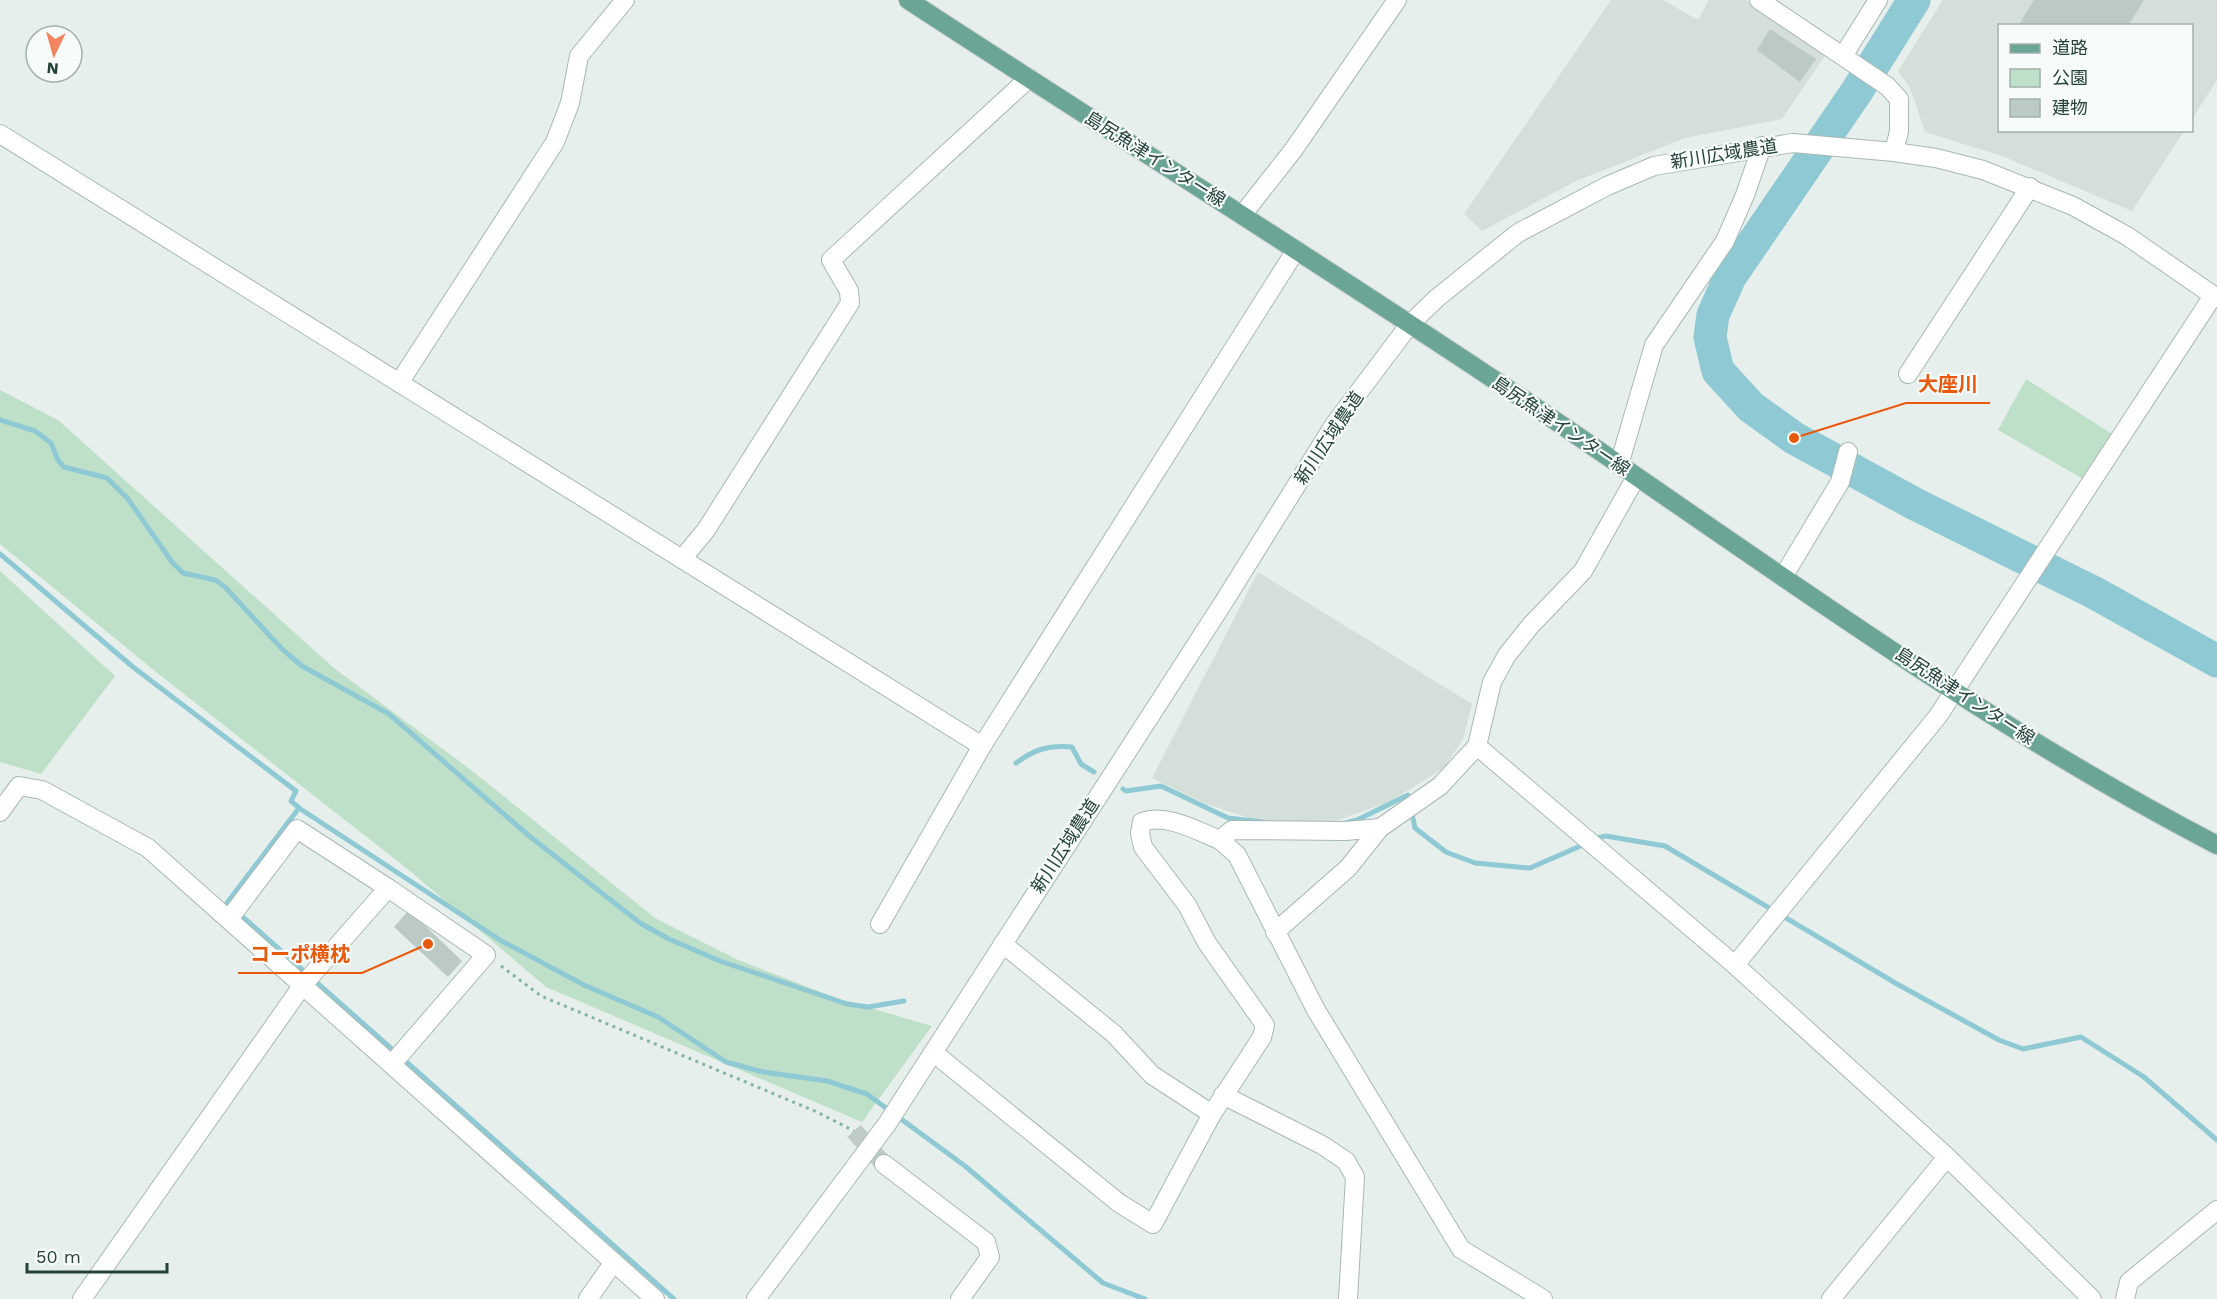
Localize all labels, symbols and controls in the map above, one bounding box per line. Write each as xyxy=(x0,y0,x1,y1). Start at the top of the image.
north arrow xyxy=(24,24,84,84)
legend xyxy=(1998,24,2193,132)
text: 道路 xyxy=(2052,37,2088,58)
text: N xyxy=(46,58,59,78)
text: 公園 xyxy=(2052,67,2088,88)
text: 建物 xyxy=(2052,97,2088,118)
street label: 島尻魚津インター線 xyxy=(1081,107,1230,210)
street label: 新川広域農道 xyxy=(1669,135,1779,172)
callout: 大座川 xyxy=(1906,365,1990,403)
street label: 島尻魚津インター線 xyxy=(1488,372,1634,480)
text: 大座川 xyxy=(1918,372,1978,396)
street label: 新川広域農道 xyxy=(1290,387,1367,488)
street label: 島尻魚津インター線 xyxy=(1892,643,2039,749)
street label: 新川広域農道 xyxy=(1026,795,1103,897)
callout: コーポ横枕 xyxy=(238,935,362,973)
text: コーポ横枕 xyxy=(250,942,350,966)
scale bar xyxy=(27,1236,166,1274)
text: 50 m xyxy=(36,1246,81,1267)

